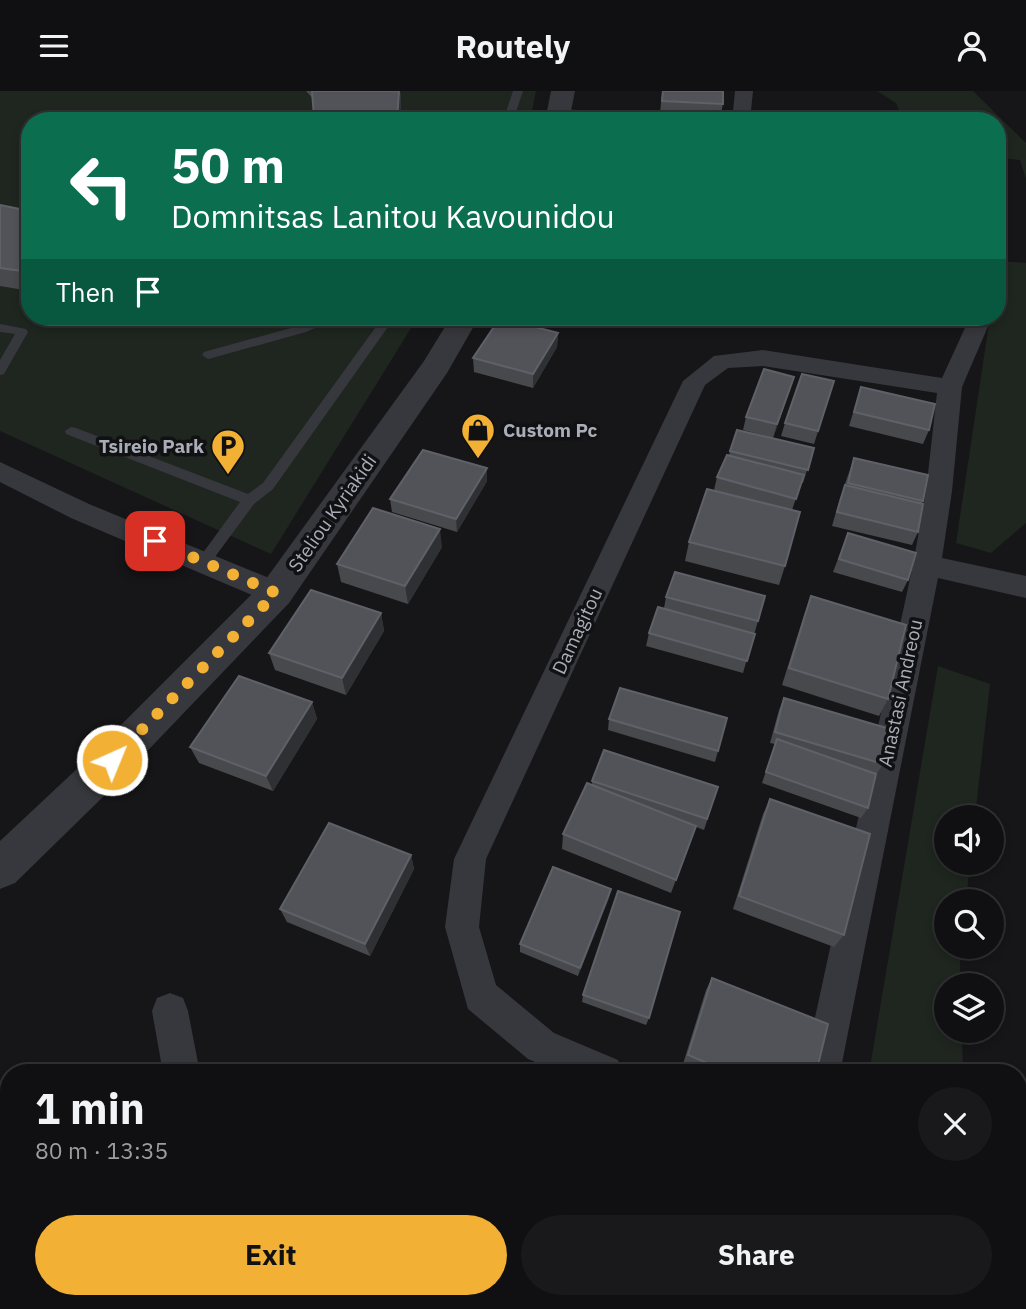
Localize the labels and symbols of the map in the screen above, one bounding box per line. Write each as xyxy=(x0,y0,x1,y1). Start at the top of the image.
shop icon: Custom Pc xyxy=(459,411,497,460)
place label: Custom Pc xyxy=(503,418,598,442)
parking icon: Tsireio Park xyxy=(209,427,247,476)
place label: Tsireio Park xyxy=(99,434,204,458)
street label: Steliou Kyriakidi xyxy=(283,450,381,576)
pin xyxy=(125,511,185,571)
street label: Damagitou xyxy=(547,584,607,678)
street label: Anastasi Andreou xyxy=(873,617,927,769)
position arrow xyxy=(75,723,149,797)

